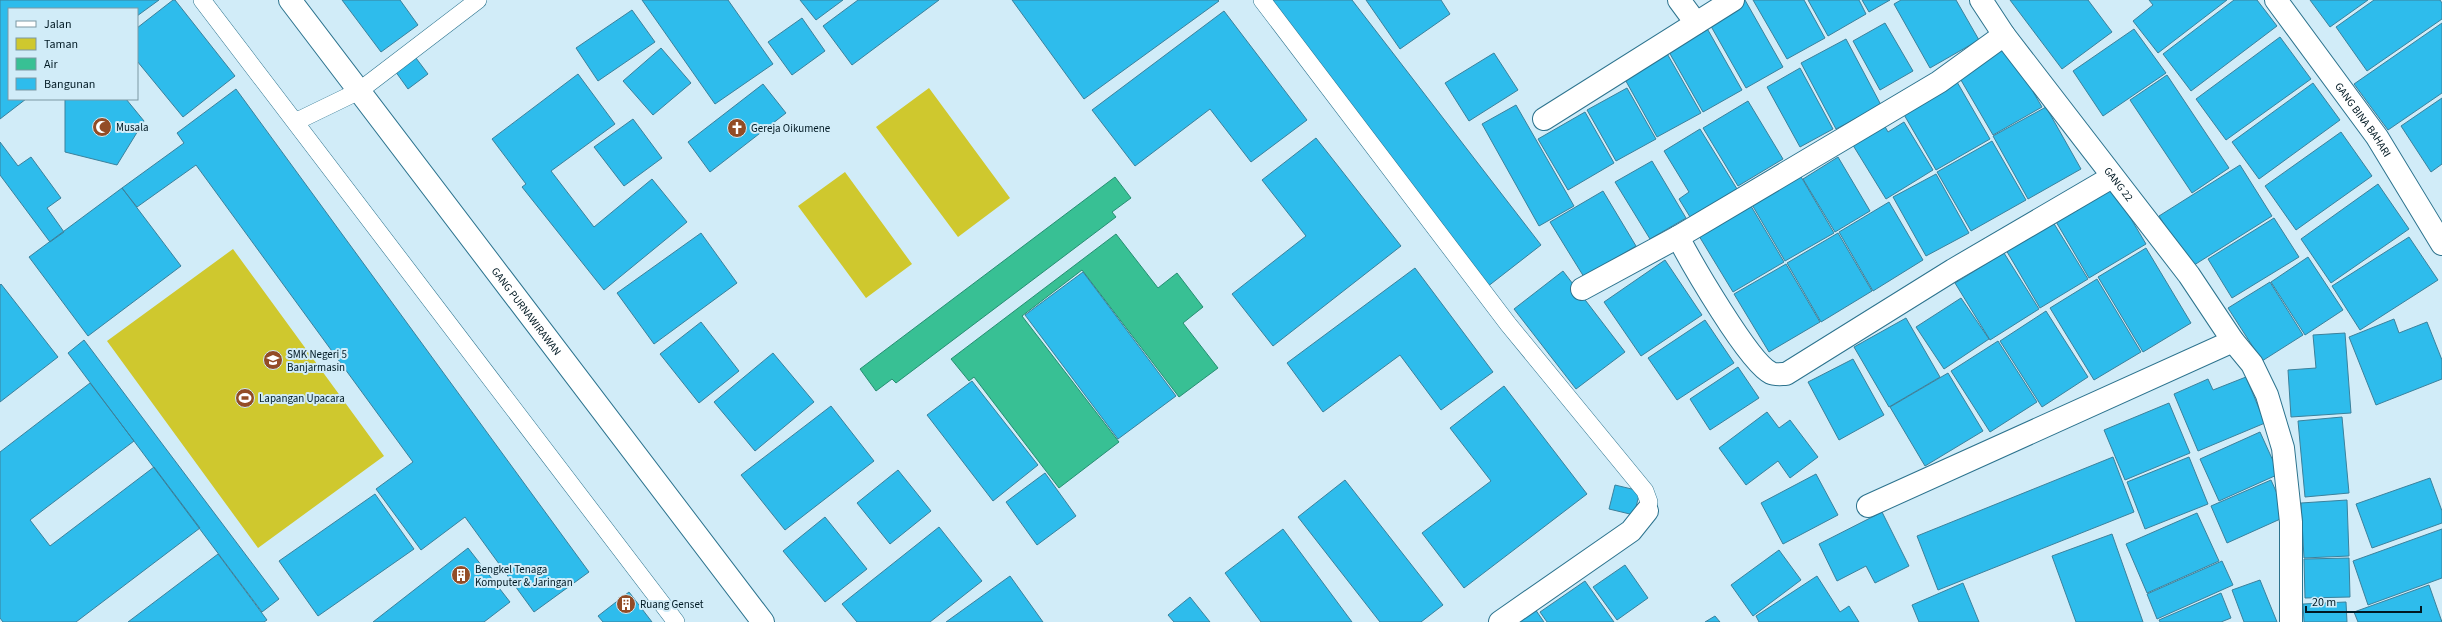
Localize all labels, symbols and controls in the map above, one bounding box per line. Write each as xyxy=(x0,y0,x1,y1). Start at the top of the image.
legend xyxy=(8,8,138,100)
text: Jalan xyxy=(44,16,71,33)
text: Taman xyxy=(44,36,78,53)
text: Air xyxy=(44,56,58,73)
text: Bangunan xyxy=(44,76,95,93)
street label: GANG BINA BAHARI xyxy=(2331,79,2394,160)
mosque icon: Musala xyxy=(91,116,113,138)
church icon: Gereja Oikumene xyxy=(726,117,748,139)
place label: Musala xyxy=(116,120,148,135)
place label: Gereja Oikumene xyxy=(751,121,831,136)
street label: GANG 22 xyxy=(2100,164,2137,205)
street label: GANG PURNAWIRAWAN xyxy=(488,264,565,359)
place label: SMK Negeri 5 Banjarmasin xyxy=(287,347,347,375)
school or university icon: SMK Negeri 5 Banjarmasin xyxy=(262,349,284,371)
sports icon: Lapangan Upacara xyxy=(234,387,256,409)
place label: Lapangan Upacara xyxy=(259,391,345,406)
place label: Bengkel Tenaga Komputer & Jaringan xyxy=(475,562,573,590)
building icon: Bengkel Tenaga Komputer & Jaringan xyxy=(450,564,472,586)
scale bar xyxy=(2306,588,2421,614)
building icon: Ruang Genset xyxy=(615,593,637,615)
text: 20 m xyxy=(2312,594,2336,611)
place label: Ruang Genset xyxy=(640,597,704,612)

